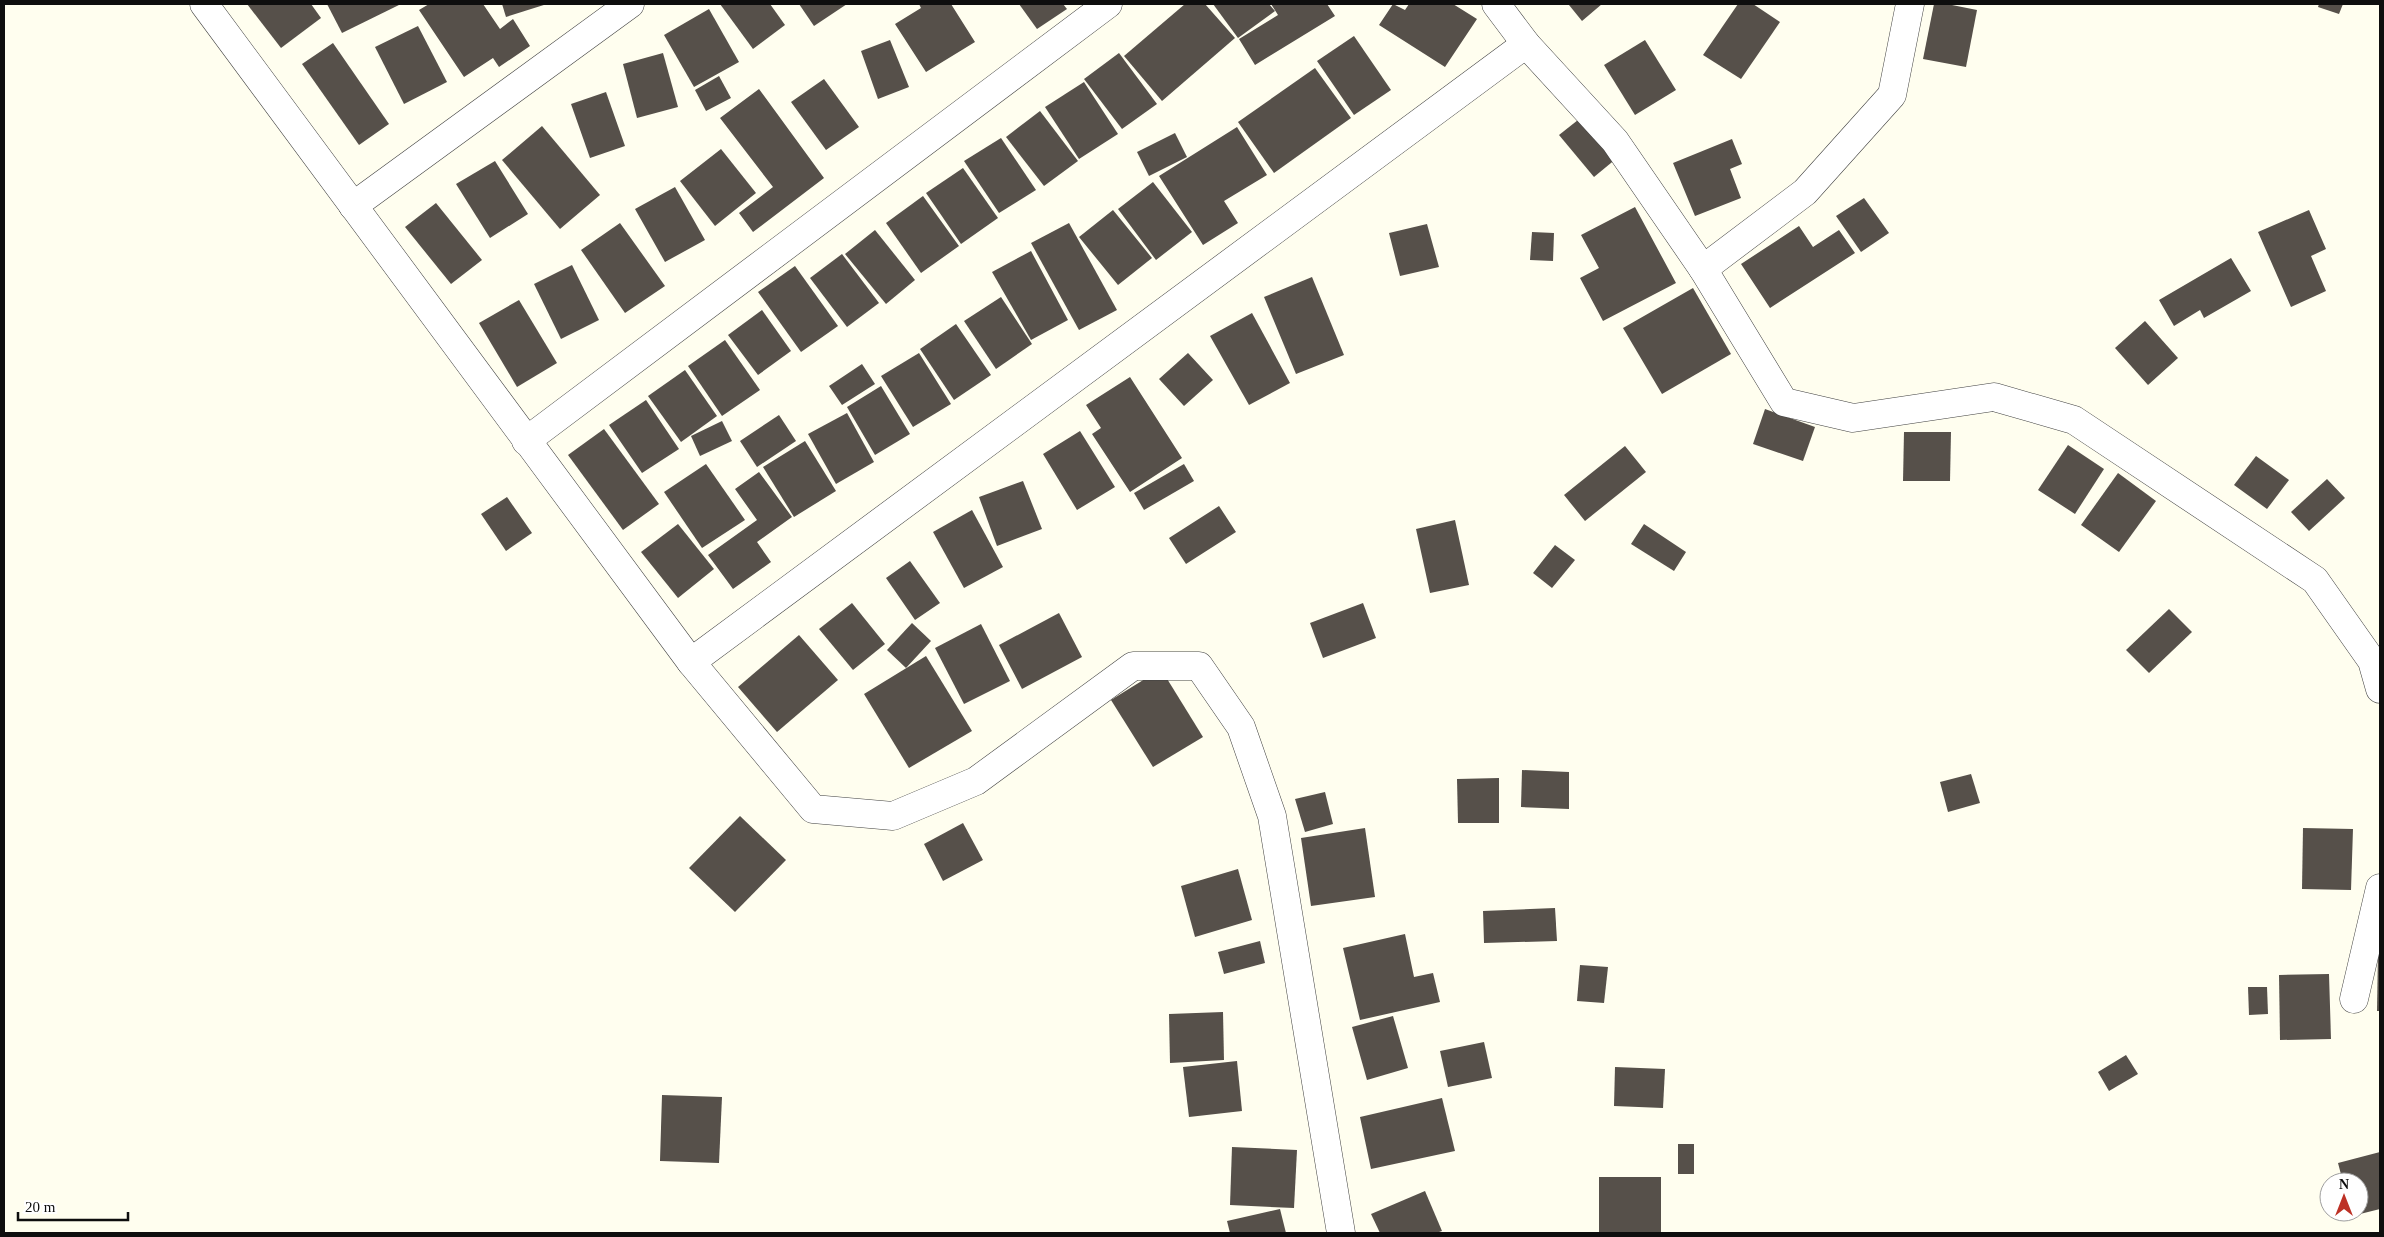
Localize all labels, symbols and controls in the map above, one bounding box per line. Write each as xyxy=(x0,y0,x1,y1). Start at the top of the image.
north arrow xyxy=(2319,1172,2369,1222)
text: N xyxy=(2339,1177,2349,1192)
scale bar xyxy=(18,1190,128,1222)
text: 20 m xyxy=(25,1199,56,1215)

